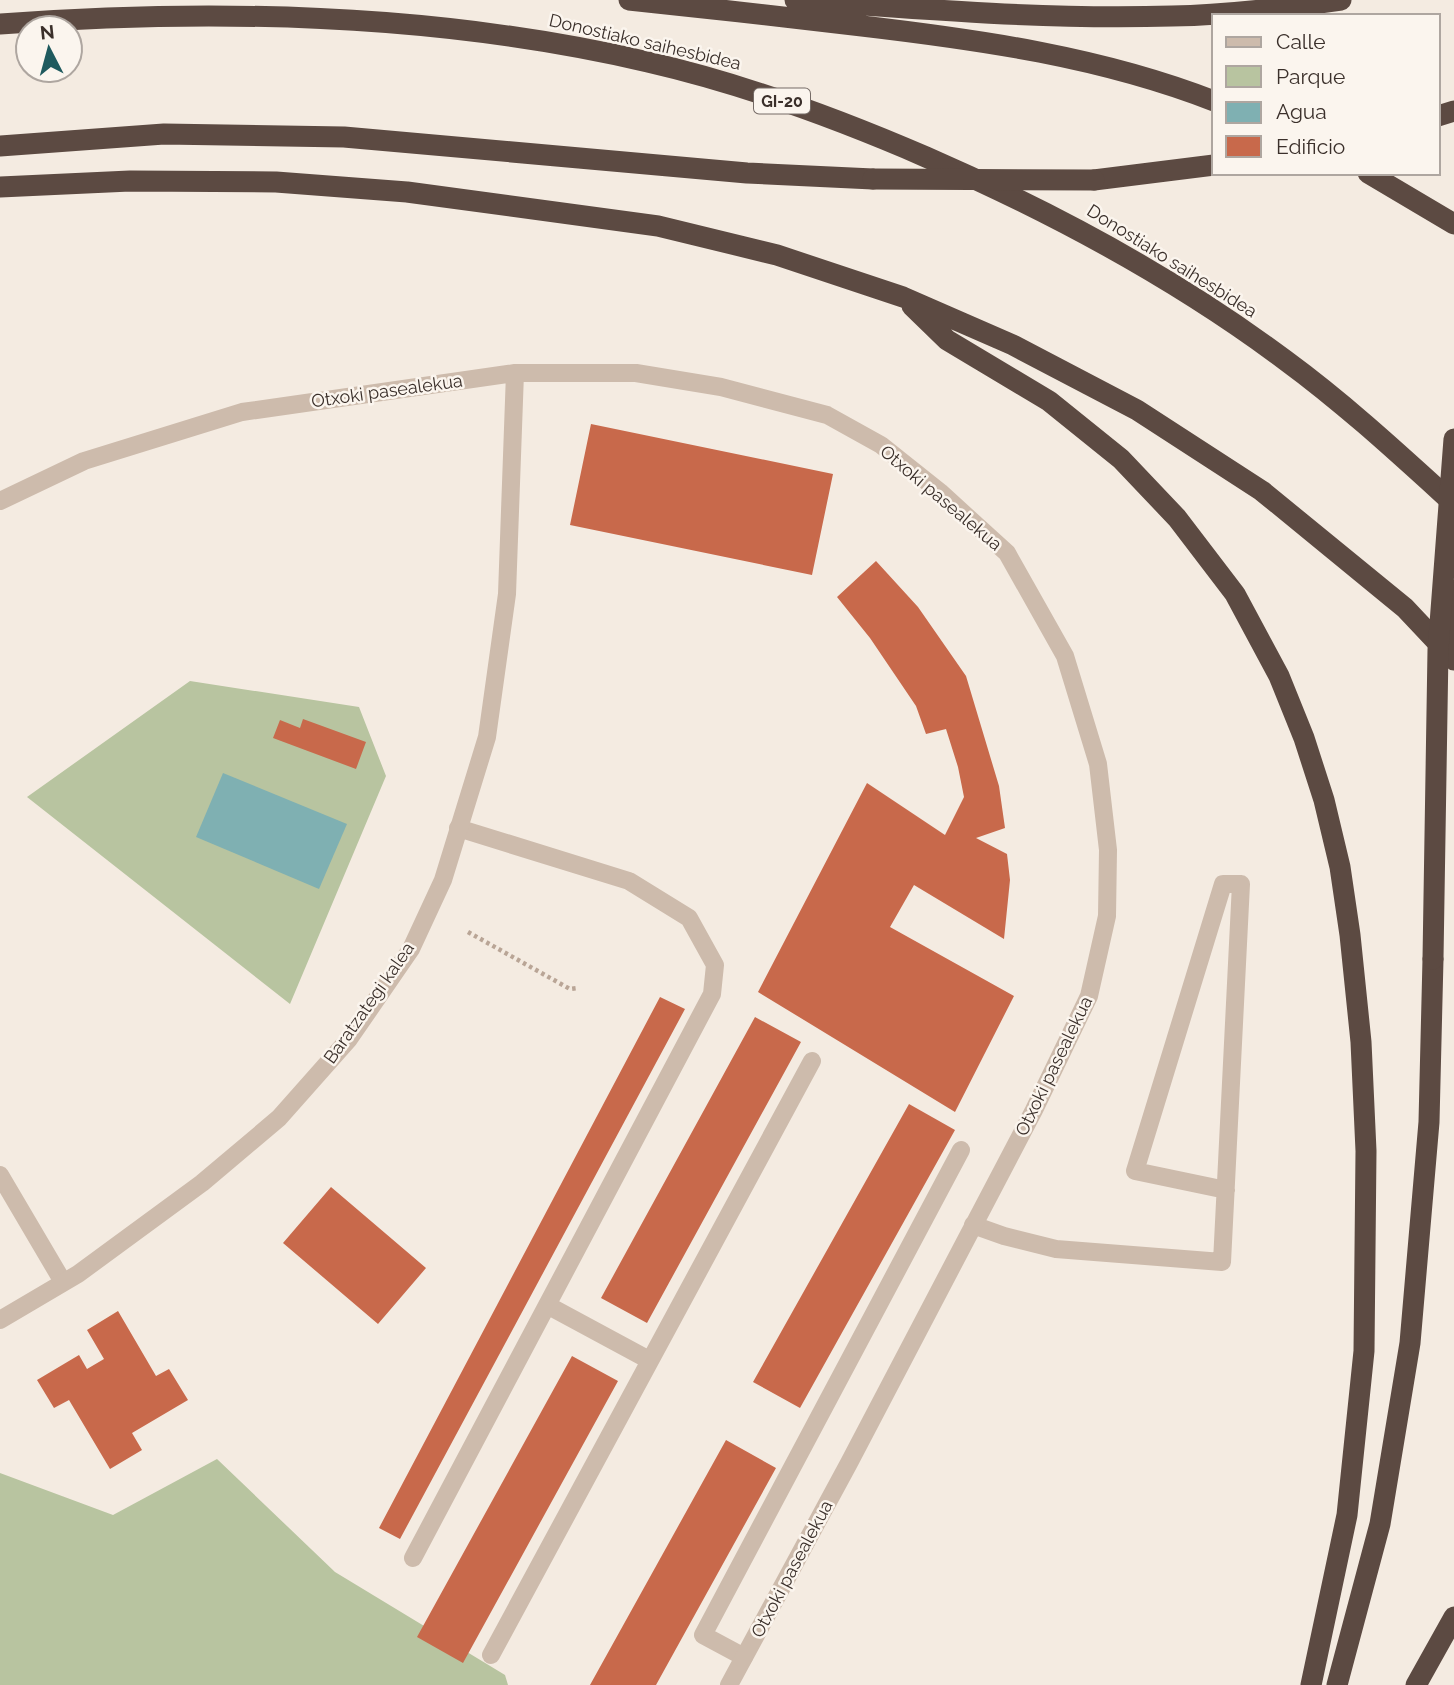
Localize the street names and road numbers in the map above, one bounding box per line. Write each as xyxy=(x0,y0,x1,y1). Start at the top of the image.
street label: Donostiako saihesbidea xyxy=(547,9,743,74)
road number: GI-20 xyxy=(754,88,810,114)
street label: Donostiako saihesbidea xyxy=(1083,200,1261,322)
street label: Otxoki pasealekua xyxy=(310,369,464,412)
street label: Otxoki pasealekua xyxy=(876,441,1006,555)
street label: Baratzategi kalea xyxy=(319,938,418,1067)
street label: Otxoki pasealekua xyxy=(1011,993,1096,1139)
street label: Otxoki pasealekua xyxy=(747,1497,837,1641)

